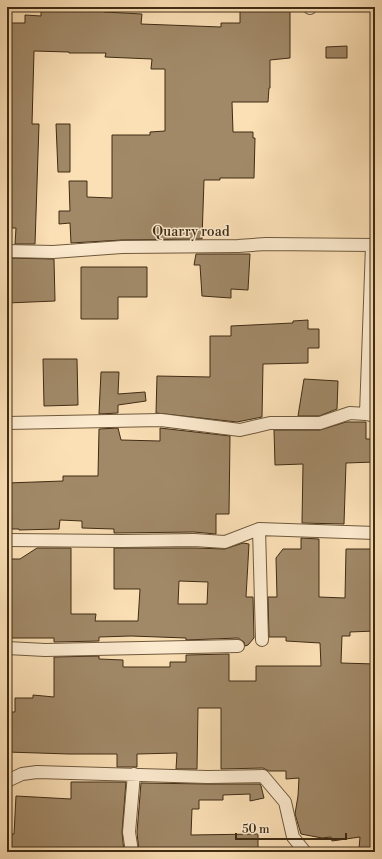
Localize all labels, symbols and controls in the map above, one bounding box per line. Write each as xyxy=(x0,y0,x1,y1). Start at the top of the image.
street label: Quarry road xyxy=(152,223,230,241)
scale bar xyxy=(236,815,346,841)
text: 50 m xyxy=(242,822,270,837)

